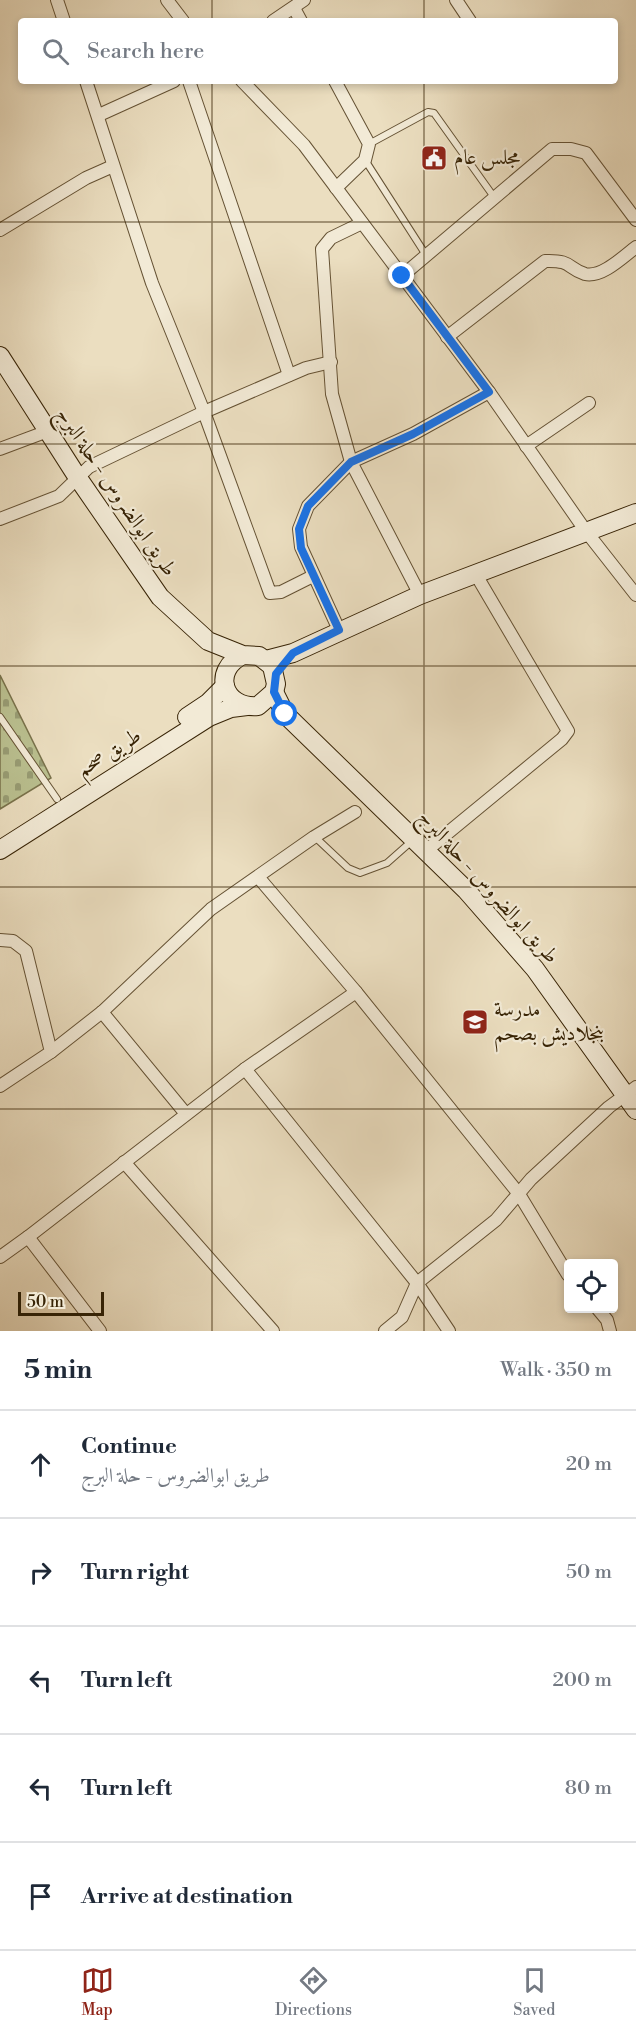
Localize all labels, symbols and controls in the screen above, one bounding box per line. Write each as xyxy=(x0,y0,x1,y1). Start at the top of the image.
search box xyxy=(18,18,618,84)
icon: search xyxy=(39,35,72,68)
text: Search here xyxy=(87,38,204,65)
public building icon: مجلس عام xyxy=(419,143,449,173)
place label: مجلس عام xyxy=(454,145,521,175)
route end xyxy=(388,262,414,288)
street label: طريق ابوالضروس - حلة البرج xyxy=(46,403,182,584)
route start xyxy=(271,700,297,726)
street label: طريق صحم xyxy=(72,723,150,788)
street label: طريق ابوالضروس - حلة البرج xyxy=(408,805,564,973)
place label: مدرسة بنجلاديش بصحم xyxy=(494,997,604,1053)
school or university icon: مدرسة بنجلاديش بصحم xyxy=(460,1007,490,1037)
map controls xyxy=(564,1259,618,1313)
button: locate xyxy=(564,1259,618,1313)
scale bar xyxy=(18,1289,104,1316)
text: 50 m xyxy=(27,1292,64,1312)
text: 5 min xyxy=(24,1354,92,1386)
text: Walk · 350 m xyxy=(500,1358,612,1383)
text: Continue xyxy=(81,1433,177,1460)
icon: ahead xyxy=(24,1448,57,1481)
text: 20 m xyxy=(566,1452,612,1477)
text: طريق ابوالضروس - حلة البرج xyxy=(81,1464,270,1489)
icon: right xyxy=(24,1556,57,1589)
text: Turn right xyxy=(81,1559,189,1586)
text: 50 m xyxy=(566,1560,612,1585)
icon: left xyxy=(24,1664,57,1697)
text: Turn left xyxy=(81,1667,172,1694)
text: 200 m xyxy=(552,1668,612,1693)
icon: left xyxy=(24,1772,57,1805)
text: Turn left xyxy=(81,1775,172,1802)
text: 80 m xyxy=(565,1776,612,1801)
icon: arrive xyxy=(24,1880,57,1913)
text: Arrive at destination xyxy=(81,1883,293,1910)
tab: Map xyxy=(81,1964,114,2020)
tab: Directions xyxy=(275,1964,352,2020)
tab: Saved xyxy=(513,1964,555,2020)

